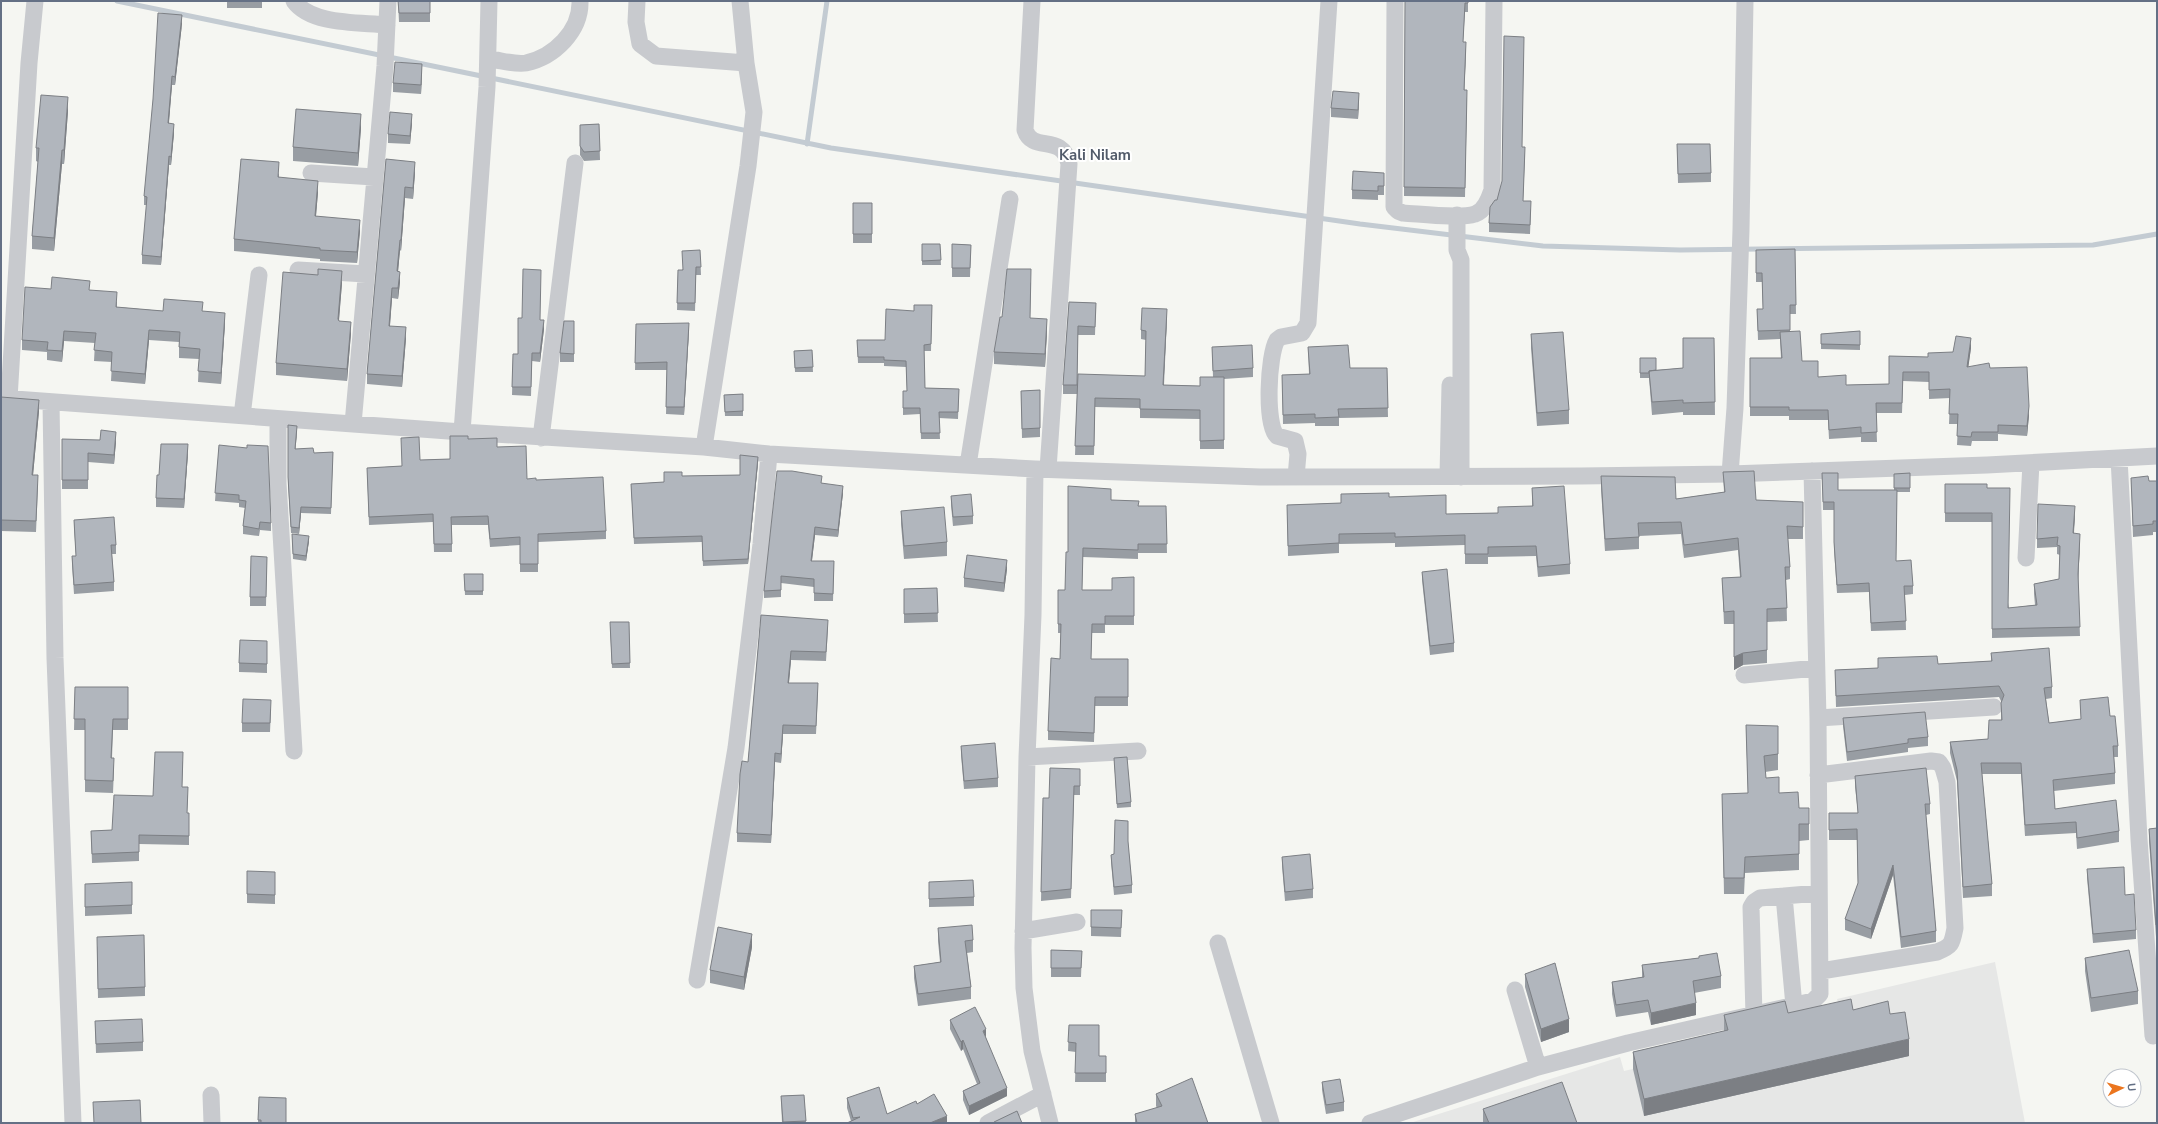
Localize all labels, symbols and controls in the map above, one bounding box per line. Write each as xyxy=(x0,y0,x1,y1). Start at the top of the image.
district label: Kali Nilam xyxy=(1059,145,1131,165)
north arrow xyxy=(2102,1068,2142,1108)
text: U xyxy=(2124,1082,2139,1092)

